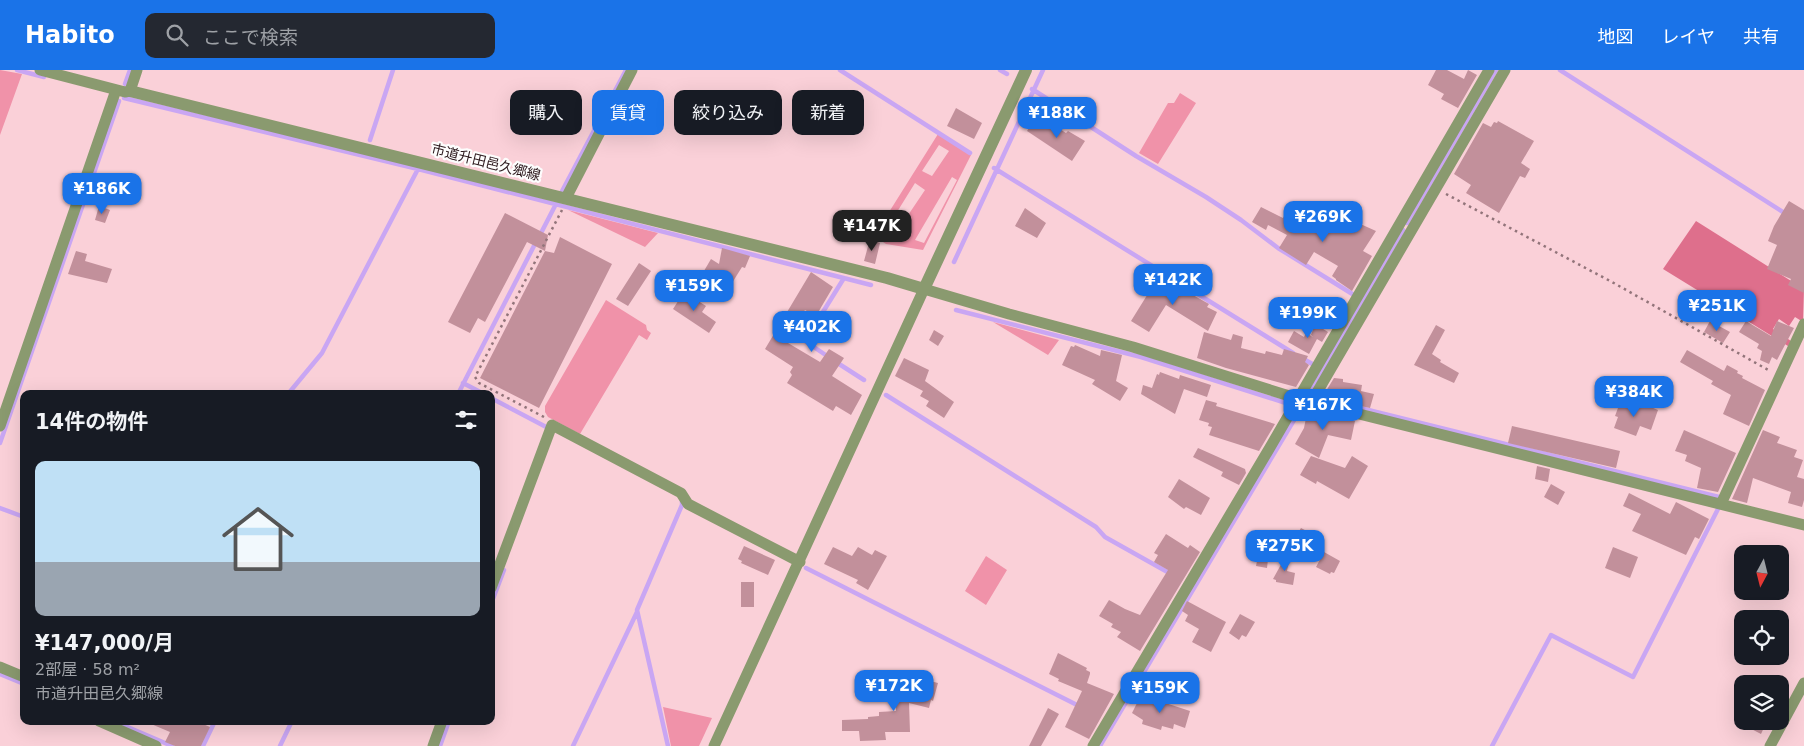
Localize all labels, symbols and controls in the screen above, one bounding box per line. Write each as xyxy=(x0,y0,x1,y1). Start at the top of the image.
search box xyxy=(145,13,495,58)
text: Habito xyxy=(25,21,115,49)
icon: search xyxy=(163,21,191,49)
text: ここで検索 xyxy=(203,26,298,48)
text: 地図 xyxy=(1598,26,1634,47)
text: レイヤ xyxy=(1662,26,1715,47)
text: 共有 xyxy=(1743,26,1779,47)
chip: 購入 xyxy=(510,90,582,135)
chip: 賃貸 xyxy=(592,90,664,135)
chip: 絞り込み xyxy=(674,90,782,135)
chip: 新着 xyxy=(792,90,864,135)
pin: ¥188K xyxy=(1022,97,1092,139)
text: ¥188K xyxy=(1029,103,1085,122)
street label: 市道升田邑久郷線 xyxy=(430,141,542,183)
pin: ¥186K xyxy=(67,172,137,215)
text: ¥186K xyxy=(74,179,130,198)
pin: ¥269K xyxy=(1288,200,1358,243)
text: ¥269K xyxy=(1295,207,1351,226)
pin: ¥147K xyxy=(837,210,907,252)
text: ¥147K xyxy=(844,216,900,235)
pin: ¥142K xyxy=(1138,264,1208,306)
pin: ¥159K xyxy=(659,270,729,312)
text: ¥142K xyxy=(1145,270,1201,289)
text: ¥159K xyxy=(666,276,722,295)
pin: ¥251K xyxy=(1682,290,1752,332)
pin: ¥199K xyxy=(1273,296,1343,339)
text: ¥251K xyxy=(1689,296,1745,315)
text: ¥199K xyxy=(1280,303,1336,322)
pin: ¥402K xyxy=(777,310,847,353)
text: ¥402K xyxy=(784,317,840,336)
pin: ¥384K xyxy=(1599,376,1669,418)
text: ¥384K xyxy=(1606,382,1662,401)
pin: ¥167K xyxy=(1288,388,1358,431)
text: ¥167K xyxy=(1295,395,1351,414)
icon: filters xyxy=(452,406,480,434)
text: 14件の物件 xyxy=(35,410,148,434)
icon: home xyxy=(213,494,303,584)
pin: ¥275K xyxy=(1250,530,1320,572)
text: ¥275K xyxy=(1257,536,1313,555)
north arrow xyxy=(1734,545,1789,600)
map controls xyxy=(1734,545,1789,730)
button: locate xyxy=(1734,610,1789,665)
text: ¥147,000/月 xyxy=(35,631,174,655)
text: 2部屋 · 58 m² xyxy=(35,660,140,679)
pin: ¥172K xyxy=(859,670,929,712)
pin: ¥159K xyxy=(1125,672,1195,714)
button: layers xyxy=(1734,675,1789,730)
text: ¥172K xyxy=(866,676,922,695)
text: ¥159K xyxy=(1132,678,1188,697)
text: 市道升田邑久郷線 xyxy=(35,684,163,703)

